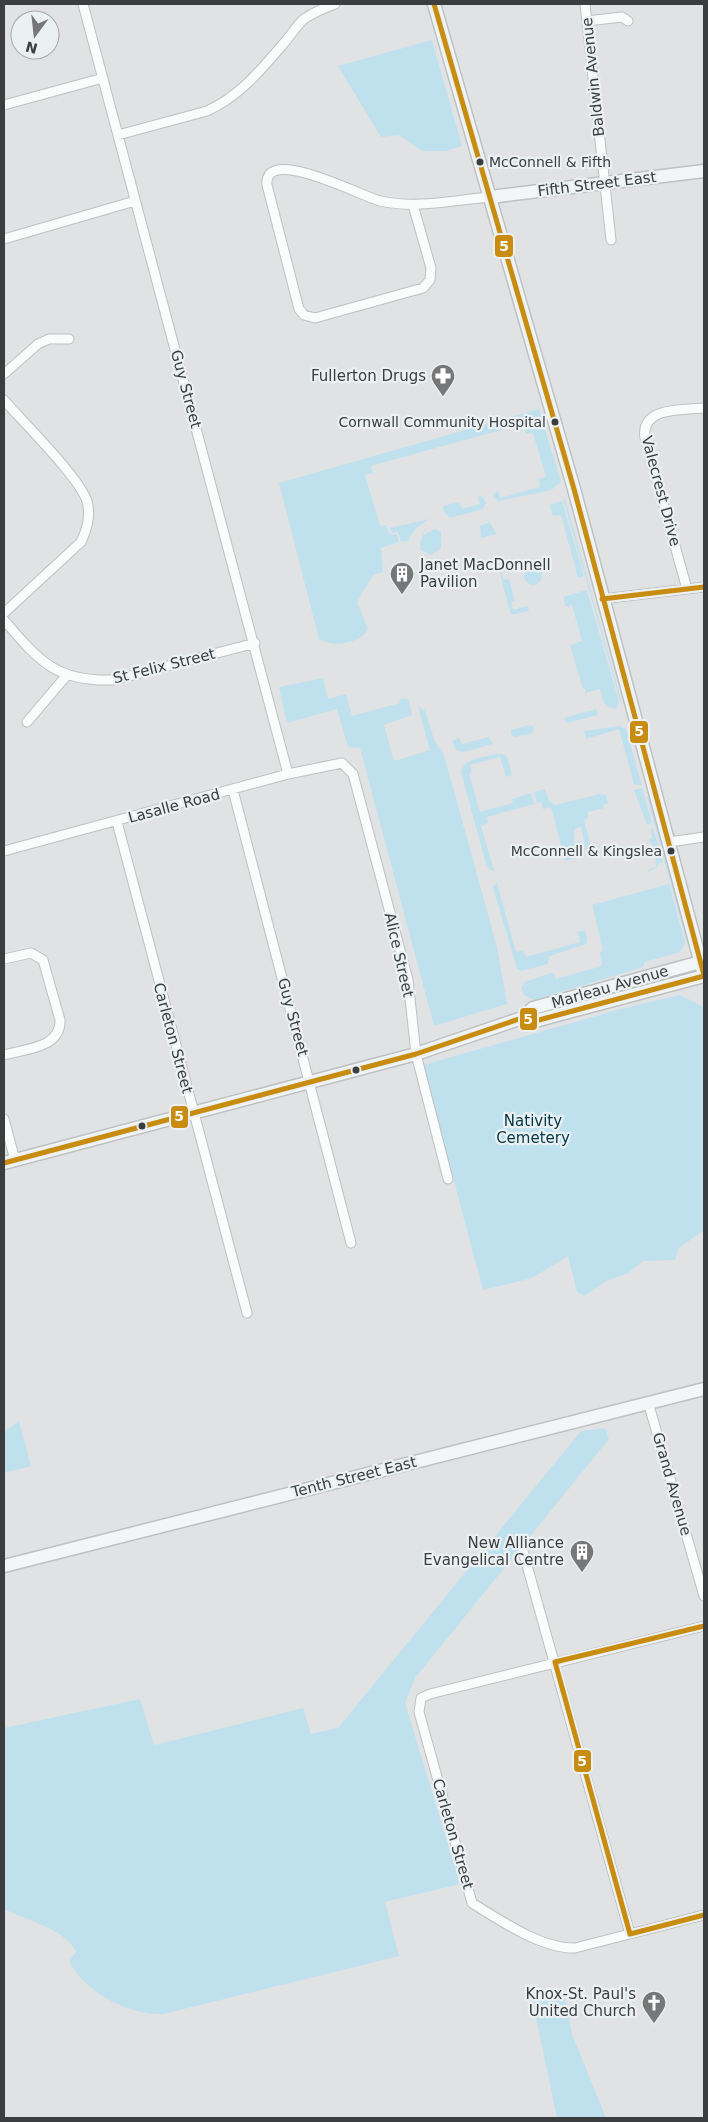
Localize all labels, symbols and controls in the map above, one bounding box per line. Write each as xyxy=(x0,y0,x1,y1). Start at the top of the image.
north arrow xyxy=(10,10,60,60)
street label: Baldwin Avenue xyxy=(578,17,608,137)
text: N xyxy=(24,38,39,57)
place label: McConnell & Fifth xyxy=(489,154,611,170)
marker: McConnell & Fifth xyxy=(475,157,485,167)
street label: Fifth Street East xyxy=(537,168,658,200)
line badge: 5 xyxy=(494,234,514,258)
text: 5 xyxy=(499,238,509,254)
street label: Guy Street xyxy=(167,348,205,430)
pharmacy icon: Fullerton Drugs xyxy=(430,363,456,397)
place label: Fullerton Drugs xyxy=(311,367,426,385)
place label: Cornwall Community Hospital xyxy=(338,414,546,430)
marker: Cornwall Community Hospital xyxy=(550,417,560,427)
street label: Valecrest Drive xyxy=(638,434,684,548)
place label: Janet MacDonnell Pavilion xyxy=(419,556,551,591)
building icon: Janet MacDonnell Pavilion xyxy=(389,561,415,595)
street label: St Felix Street xyxy=(111,645,217,687)
line badge: 5 xyxy=(629,720,649,744)
text: 5 xyxy=(634,723,644,739)
street label: Lasalle Road xyxy=(126,785,222,827)
place label: McConnell & Kingslea xyxy=(511,843,662,859)
marker: McConnell & Kingslea xyxy=(666,846,676,856)
street label: Alice Street xyxy=(381,911,418,999)
street label: Marleau Avenue xyxy=(549,962,671,1012)
street label: Guy Street xyxy=(274,976,312,1058)
street label: Carleton Street xyxy=(150,981,196,1096)
line badge: 5 xyxy=(519,1007,538,1031)
text: 5 xyxy=(523,1011,533,1027)
unlabelled marker xyxy=(351,1065,361,1075)
line badge: 5 xyxy=(170,1105,189,1129)
text: 5 xyxy=(174,1108,184,1124)
park label: Nativity Cemetery xyxy=(496,1112,570,1147)
unlabelled marker xyxy=(137,1121,147,1131)
street label: Grand Avenue xyxy=(649,1430,695,1538)
street label: Tenth Street East xyxy=(289,1453,418,1501)
place label: New Alliance Evangelical Centre xyxy=(423,1534,564,1569)
building icon: New Alliance Evangelical Centre xyxy=(569,1539,595,1573)
line badge: 5 xyxy=(573,1749,592,1773)
text: 5 xyxy=(577,1753,587,1769)
street label: Carleton Street xyxy=(429,1777,477,1891)
place label: Knox-St. Paul's United Church xyxy=(526,1985,636,2020)
church icon: Knox-St. Paul's United Church xyxy=(641,1990,667,2024)

